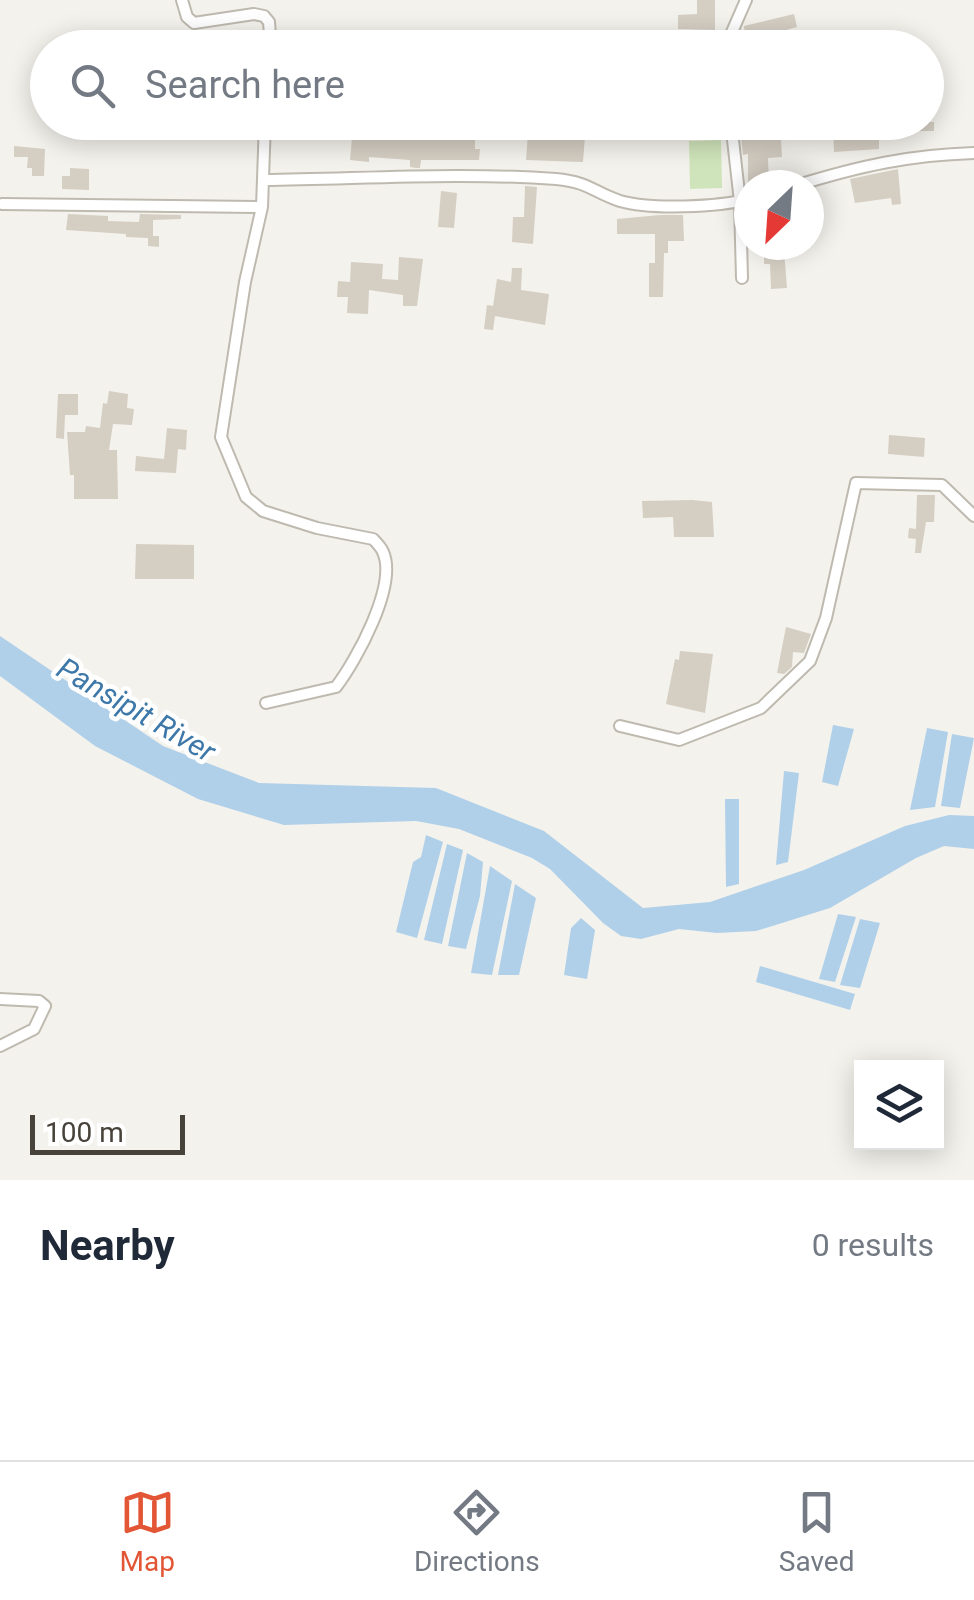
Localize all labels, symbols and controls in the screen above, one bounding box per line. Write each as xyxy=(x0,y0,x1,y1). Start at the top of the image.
search box xyxy=(30,30,944,140)
icon: search xyxy=(65,58,120,113)
text: Search here xyxy=(145,63,345,107)
north arrow xyxy=(734,170,824,260)
water label: Pansipit River xyxy=(51,650,222,769)
map controls xyxy=(854,1060,944,1150)
button: layers xyxy=(854,1060,944,1150)
scale bar xyxy=(30,1110,185,1154)
text: 100 m xyxy=(45,1116,124,1149)
text: Nearby xyxy=(40,1221,175,1270)
text: 0 results xyxy=(812,1226,934,1264)
tab: Map xyxy=(120,1485,175,1578)
tab: Directions xyxy=(414,1485,540,1578)
tab: Saved xyxy=(779,1485,854,1578)

